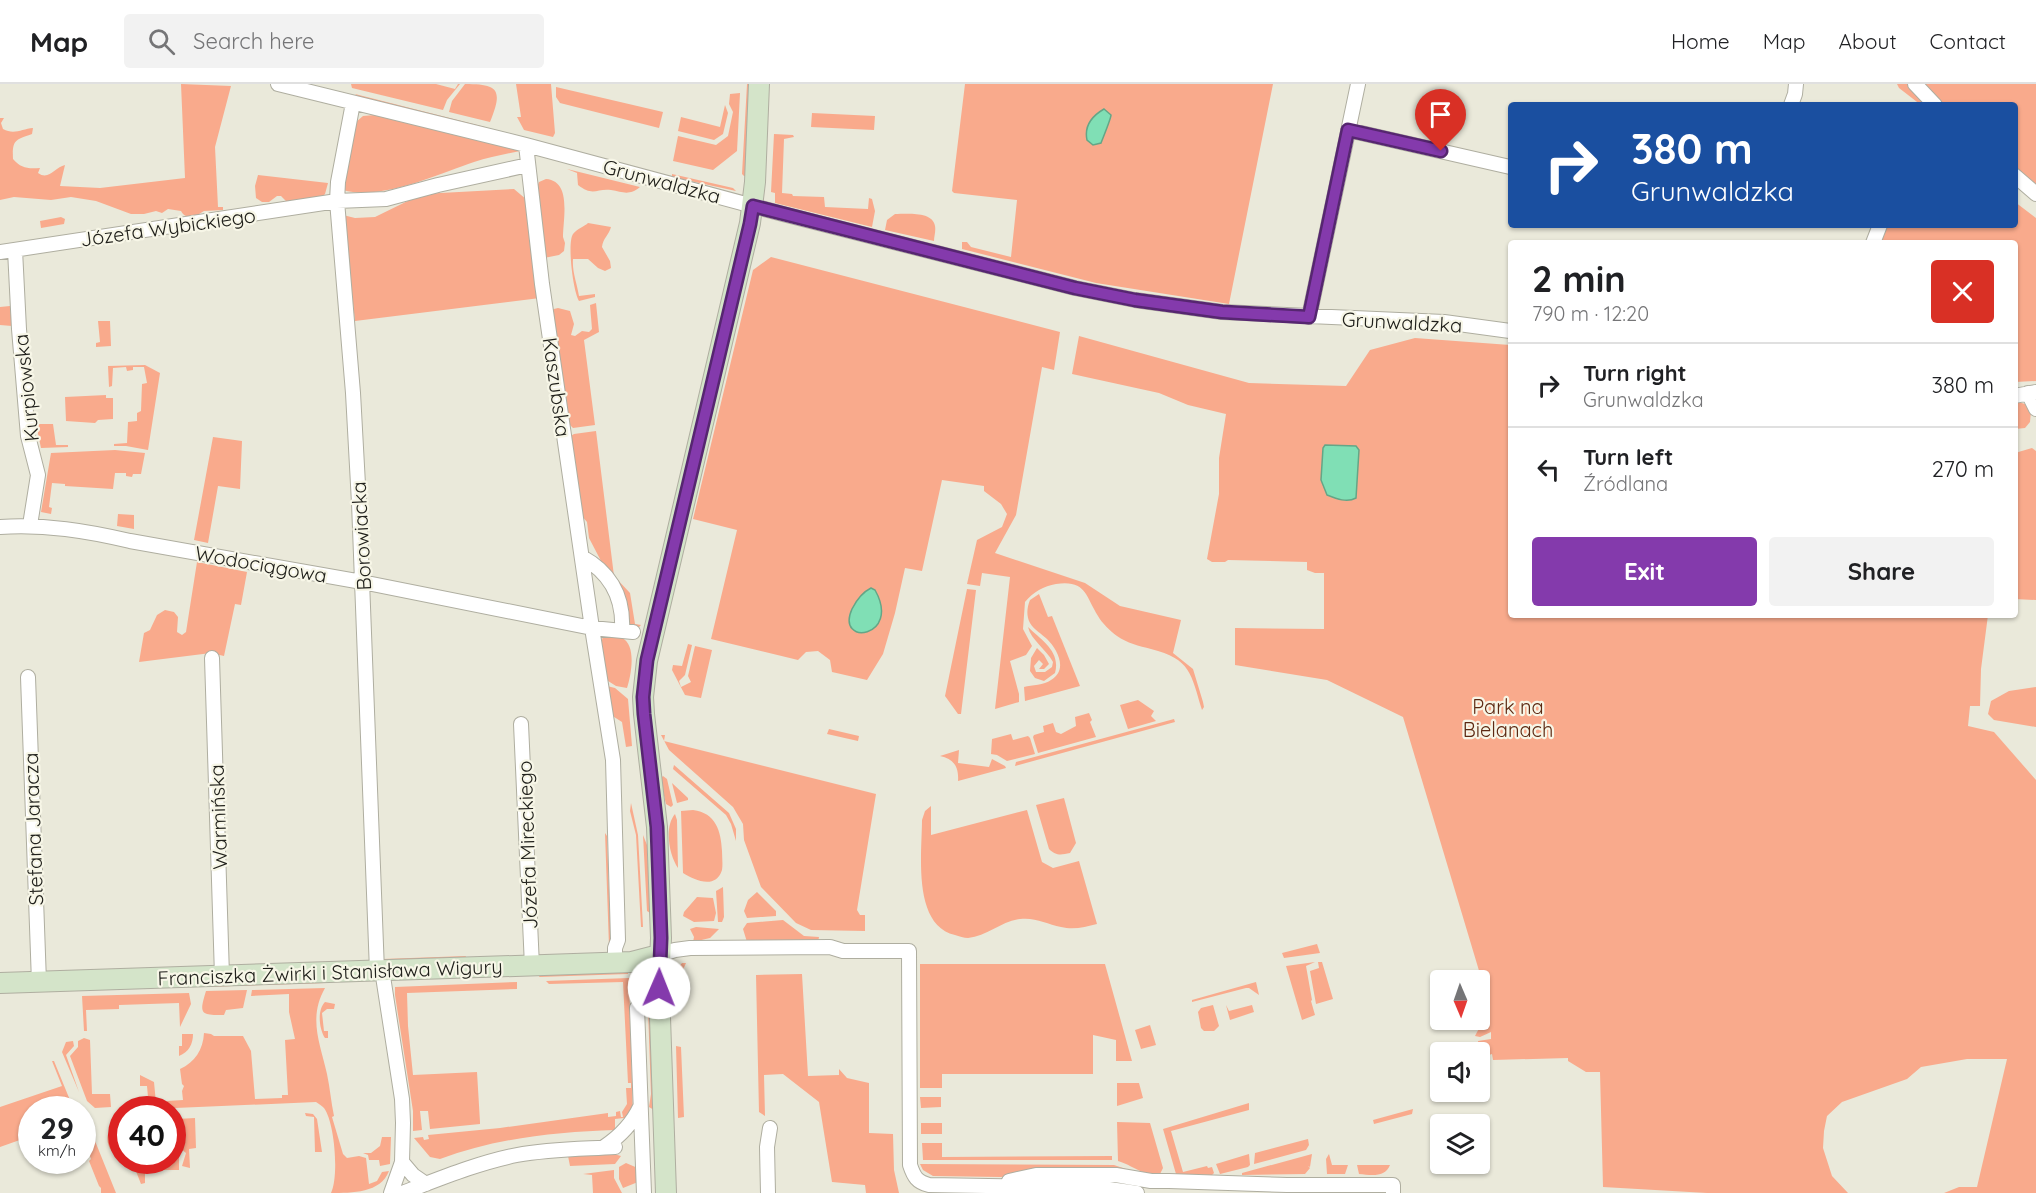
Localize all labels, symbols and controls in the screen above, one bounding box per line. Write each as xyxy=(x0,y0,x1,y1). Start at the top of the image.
search box xyxy=(124,14,544,68)
text: Map xyxy=(30,24,88,59)
icon: search xyxy=(145,25,178,58)
text: Search here xyxy=(193,27,315,55)
text: Home xyxy=(1671,28,1730,54)
text: Map xyxy=(1763,28,1806,54)
text: About xyxy=(1839,28,1897,54)
text: Contact xyxy=(1930,28,2006,54)
pin xyxy=(1415,89,1466,151)
icon: arrive xyxy=(1424,98,1457,131)
text: 380 m xyxy=(1631,122,1753,175)
icon: right xyxy=(1532,126,1610,204)
street label: Grunwaldzka xyxy=(601,153,723,209)
text: Grunwaldzka xyxy=(1631,174,1794,208)
street label: Józefa Wybickiego xyxy=(79,202,257,252)
text: 2 min xyxy=(1532,256,1626,301)
button: close xyxy=(1931,260,1994,323)
text: 790 m · 12:20 xyxy=(1532,301,1649,326)
street label: Grunwaldzka xyxy=(1341,306,1463,338)
street label: Kurpiowska xyxy=(8,333,44,443)
street label: Kaszubska xyxy=(538,336,576,438)
text: Turn right xyxy=(1583,359,1687,387)
icon: right xyxy=(1532,369,1565,402)
text: 380 m xyxy=(1931,371,1994,399)
text: Grunwaldzka xyxy=(1583,387,1704,412)
text: Turn left xyxy=(1583,443,1673,471)
icon: left xyxy=(1532,453,1565,486)
text: 270 m xyxy=(1932,455,1994,483)
text: Źródlana xyxy=(1583,471,1668,496)
street label: Borowiacka xyxy=(346,481,376,591)
button: Exit xyxy=(1532,537,1757,606)
button: Share xyxy=(1769,537,1994,606)
street label: Wodociągowa xyxy=(193,540,329,588)
park label: Park na Bielanach xyxy=(1463,694,1553,742)
street label: Stefana Jaracza xyxy=(18,752,48,906)
street label: Józefa Mireckiego xyxy=(512,760,542,930)
street label: Warmińska xyxy=(204,764,232,870)
street label: Franciszka Żwirki i Stanisława Wigury xyxy=(157,953,503,991)
position arrow xyxy=(627,956,691,1020)
north arrow xyxy=(1430,970,1490,1030)
map controls xyxy=(1430,970,1490,1174)
button: sound xyxy=(1430,1042,1490,1102)
speed limit sign: 40 xyxy=(108,1096,186,1174)
text: 29 xyxy=(40,1109,74,1147)
button: layers xyxy=(1430,1114,1490,1174)
text: km/h xyxy=(38,1141,76,1160)

